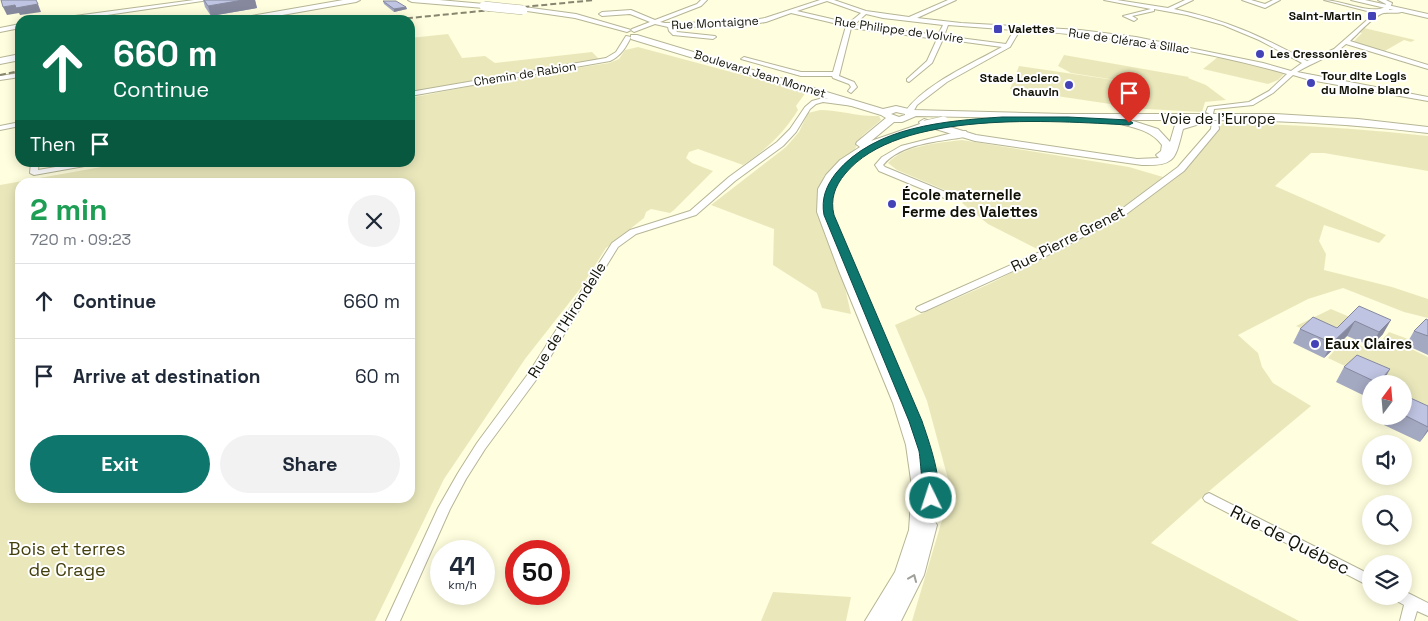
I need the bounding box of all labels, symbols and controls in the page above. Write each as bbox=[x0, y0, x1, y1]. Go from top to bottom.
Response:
place label: Saint-Martin bbox=[1289, 8, 1362, 24]
marker: Saint-Martin bbox=[1366, 10, 1378, 22]
street label: Rue Montaigne bbox=[671, 13, 759, 33]
street label: Rue Philippe de Volvire bbox=[833, 13, 965, 47]
place label: Valettes bbox=[1008, 21, 1055, 37]
marker: Valettes bbox=[992, 23, 1004, 35]
street label: Rue de Clérac à Sillac bbox=[1067, 25, 1191, 57]
text: 660 m bbox=[113, 32, 218, 76]
icon: ahead bbox=[30, 35, 95, 100]
street label: Boulevard Jean Monnet bbox=[692, 46, 828, 102]
place label: Les Cressonières bbox=[1270, 46, 1367, 62]
marker: Les Cressonières bbox=[1254, 48, 1266, 60]
street label: Chemin de Rabion bbox=[473, 58, 577, 90]
place label: Tour dite Logis du Moine blanc bbox=[1321, 68, 1410, 98]
place label: Stade Leclerc Chauvin bbox=[980, 70, 1059, 100]
pin bbox=[1108, 72, 1150, 123]
text: Continue bbox=[113, 75, 209, 103]
marker: Tour dite Logis du Moine blanc bbox=[1305, 77, 1317, 89]
marker: Stade Leclerc Chauvin bbox=[1063, 79, 1075, 91]
icon: arrive bbox=[1115, 79, 1143, 107]
street label: Voie de l'Europe bbox=[1160, 109, 1276, 128]
icon: arrive bbox=[86, 130, 114, 158]
text: Then bbox=[30, 132, 76, 157]
place label: École maternelle Ferme des Valettes bbox=[902, 185, 1038, 221]
text: 2 min bbox=[30, 190, 108, 229]
button: close bbox=[348, 195, 400, 247]
marker: École maternelle Ferme des Valettes bbox=[886, 198, 898, 210]
street label: Rue Pierre Grenet bbox=[1008, 202, 1128, 276]
text: 720 m · 09:23 bbox=[30, 229, 131, 250]
street label: Rue de l'Hirondelle bbox=[523, 258, 610, 381]
icon: ahead bbox=[30, 287, 58, 315]
text: Continue bbox=[73, 289, 156, 314]
text: 660 m bbox=[343, 289, 400, 314]
place label: Eaux Claires bbox=[1325, 334, 1412, 353]
marker: Eaux Claires bbox=[1309, 338, 1321, 350]
icon: arrive bbox=[30, 362, 58, 390]
text: Arrive at destination bbox=[73, 364, 261, 389]
text: 60 m bbox=[355, 364, 400, 389]
north arrow bbox=[1362, 375, 1412, 425]
map controls bbox=[1362, 375, 1412, 605]
button: Exit bbox=[30, 435, 210, 493]
button: Share bbox=[220, 435, 400, 493]
button: sound bbox=[1362, 435, 1412, 485]
position arrow bbox=[904, 471, 956, 523]
button: search bbox=[1362, 495, 1412, 545]
street label: Rue de Québec bbox=[1227, 500, 1354, 580]
park label: Bois et terres de Crage bbox=[9, 537, 125, 581]
speed limit sign: 50 bbox=[505, 540, 570, 605]
text: 41 bbox=[449, 550, 476, 582]
button: layers bbox=[1362, 555, 1412, 605]
one-way arrow bbox=[907, 574, 917, 583]
text: km/h bbox=[448, 577, 477, 593]

